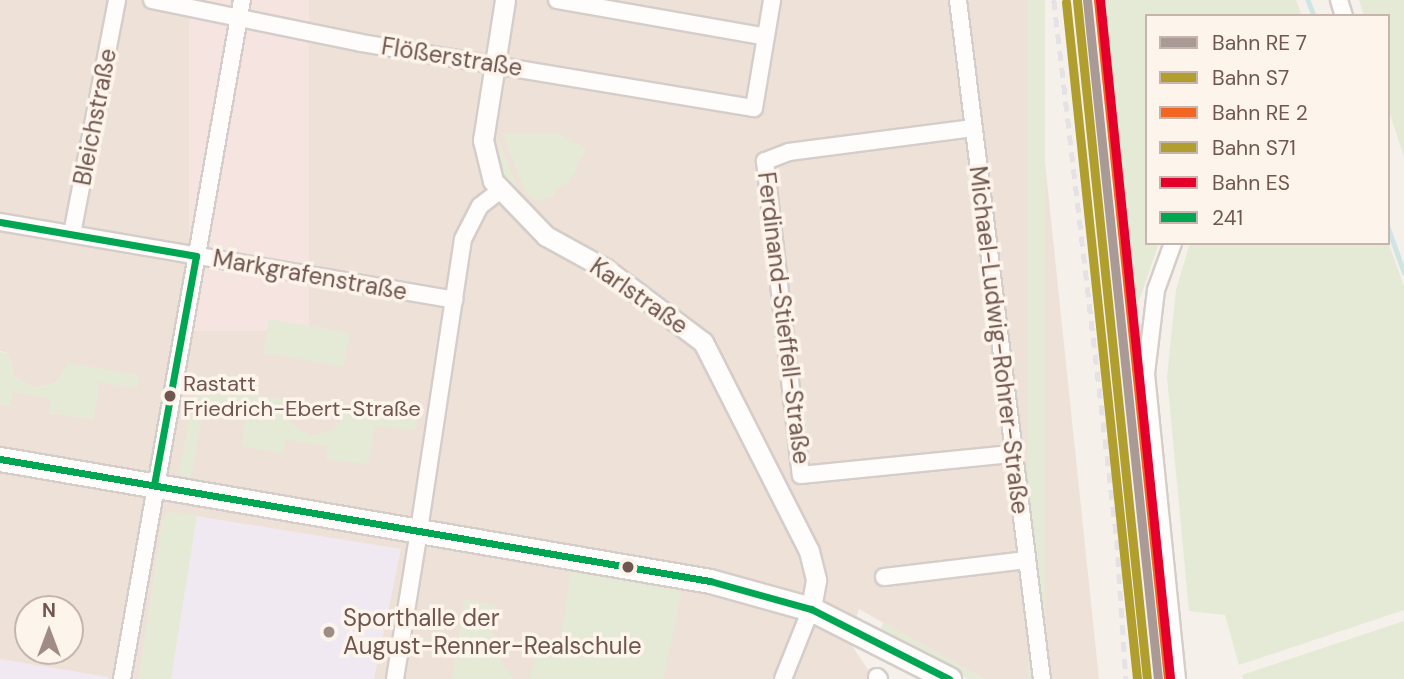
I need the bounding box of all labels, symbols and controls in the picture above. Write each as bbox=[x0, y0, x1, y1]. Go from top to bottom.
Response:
legend bbox=[1145, 14, 1390, 245]
text: Bahn RE 7 bbox=[1212, 29, 1307, 57]
street label: Flößerstraße bbox=[379, 32, 525, 82]
street label: Bleichstraße bbox=[68, 46, 122, 188]
text: Bahn S7 bbox=[1212, 64, 1289, 92]
text: Bahn RE 2 bbox=[1212, 99, 1308, 127]
text: Bahn S71 bbox=[1212, 134, 1296, 162]
street label: Michael-Ludwig-Rohrer-Straße bbox=[963, 164, 1035, 516]
text: Bahn ES bbox=[1212, 169, 1290, 197]
street label: Ferdinand-Stieffell-Straße bbox=[752, 170, 816, 466]
text: 241 bbox=[1212, 204, 1243, 232]
street label: Markgrafenstraße bbox=[211, 244, 409, 306]
street label: Karlstraße bbox=[585, 252, 693, 340]
place label: Rastatt Friedrich-Ebert-Straße bbox=[183, 370, 421, 422]
marker: Rastatt Friedrich-Ebert-Straße bbox=[163, 389, 177, 403]
unlabelled marker bbox=[621, 560, 635, 574]
north arrow bbox=[14, 595, 84, 665]
text: N bbox=[42, 598, 56, 623]
place label: Sporthalle der August-Renner-Realschule bbox=[343, 604, 642, 660]
marker: Sporthalle der August-Renner-Realschule bbox=[321, 624, 337, 640]

